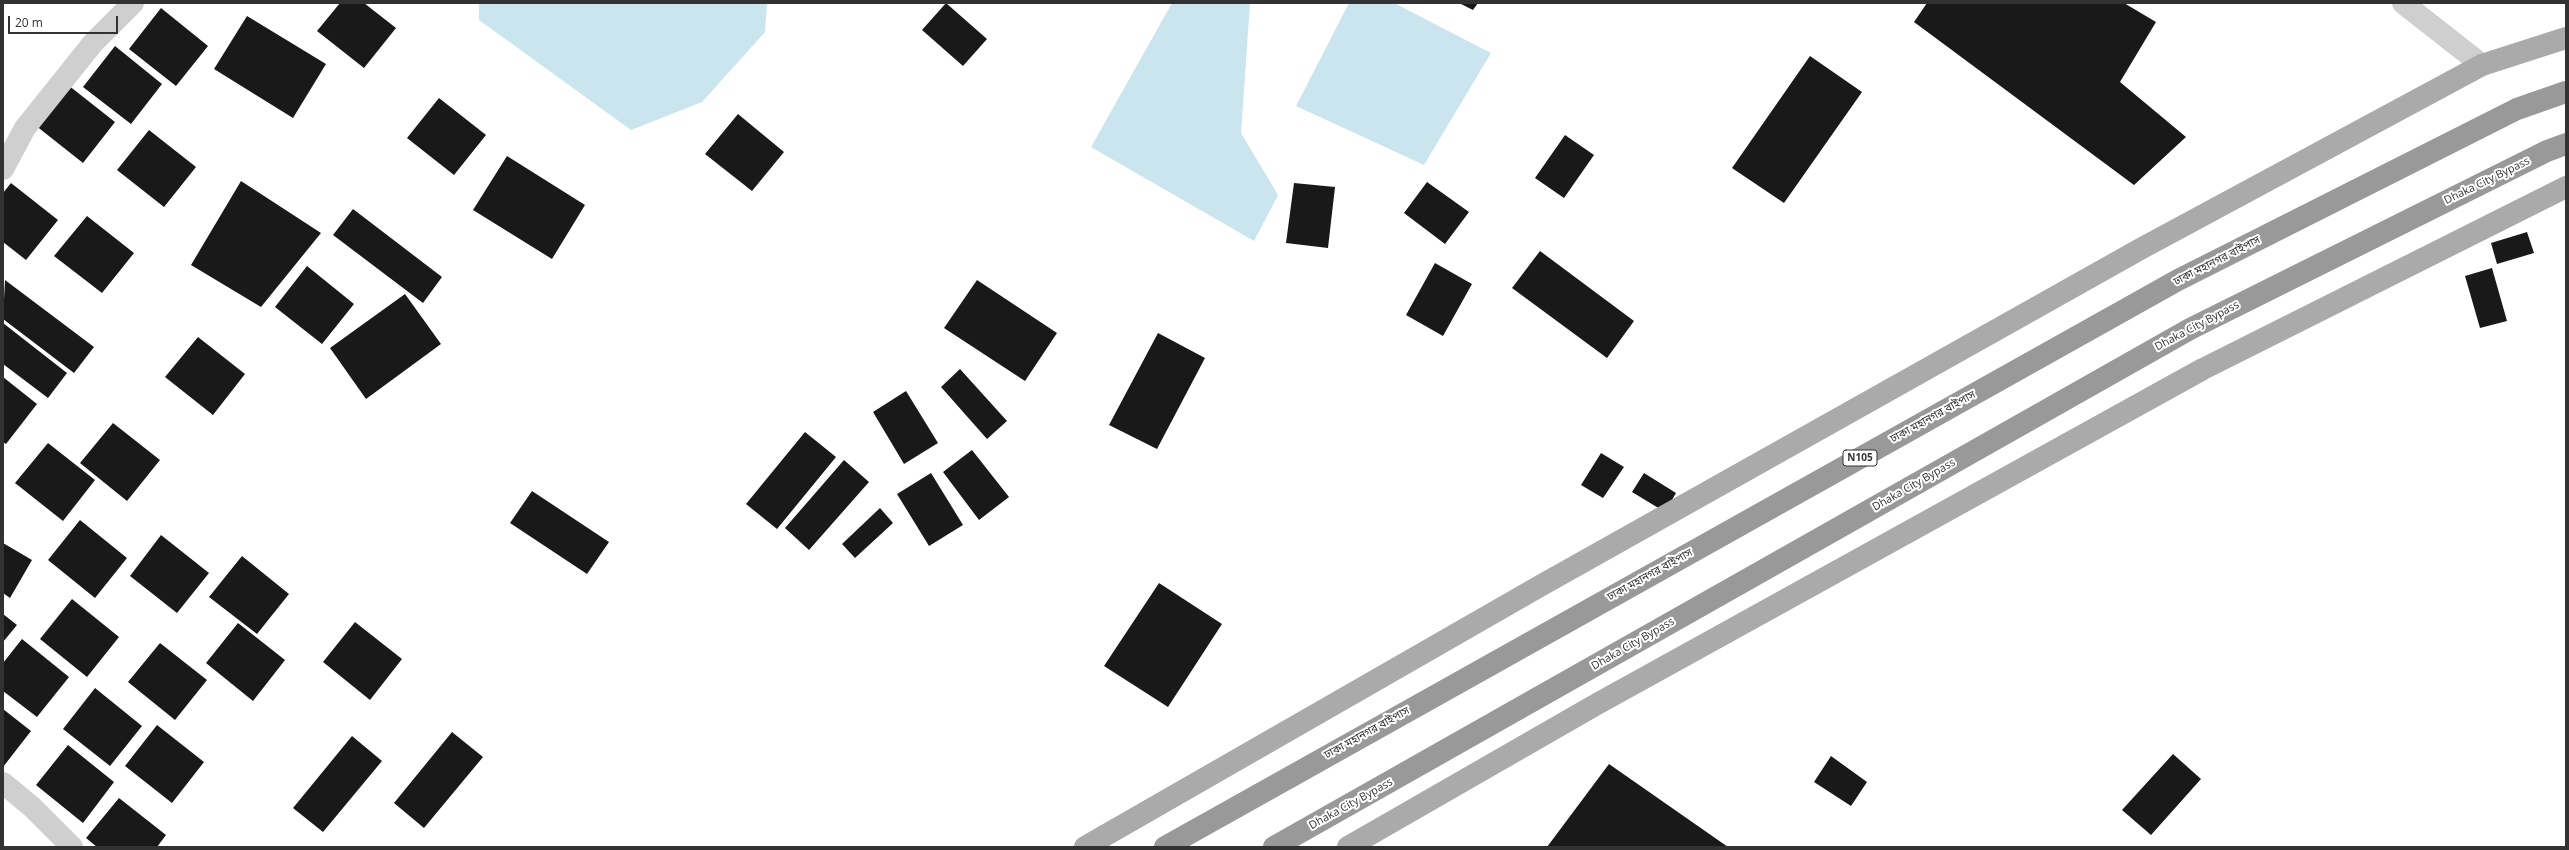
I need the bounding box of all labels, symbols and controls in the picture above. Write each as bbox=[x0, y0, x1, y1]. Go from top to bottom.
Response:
scale bar bbox=[10, 8, 120, 34]
text: 20 m bbox=[15, 14, 43, 31]
street label: Dhaka City Bypass bbox=[2442, 155, 2532, 207]
street label: ঢাকা মহানগর বাইপাস bbox=[2172, 233, 2262, 289]
street label: Dhaka City Bypass bbox=[2153, 298, 2241, 354]
street label: ঢাকা মহানগর বাইপাস bbox=[1888, 388, 1978, 446]
road number: N105 bbox=[1843, 450, 1877, 466]
street label: Dhaka City Bypass bbox=[1870, 456, 1958, 514]
street label: ঢাকা মহানগর বাইপাস bbox=[1605, 546, 1695, 604]
street label: Dhaka City Bypass bbox=[1589, 615, 1677, 673]
street label: ঢাকা মহানগর বাইপাস bbox=[1322, 704, 1412, 762]
street label: Dhaka City Bypass bbox=[1307, 776, 1395, 832]

